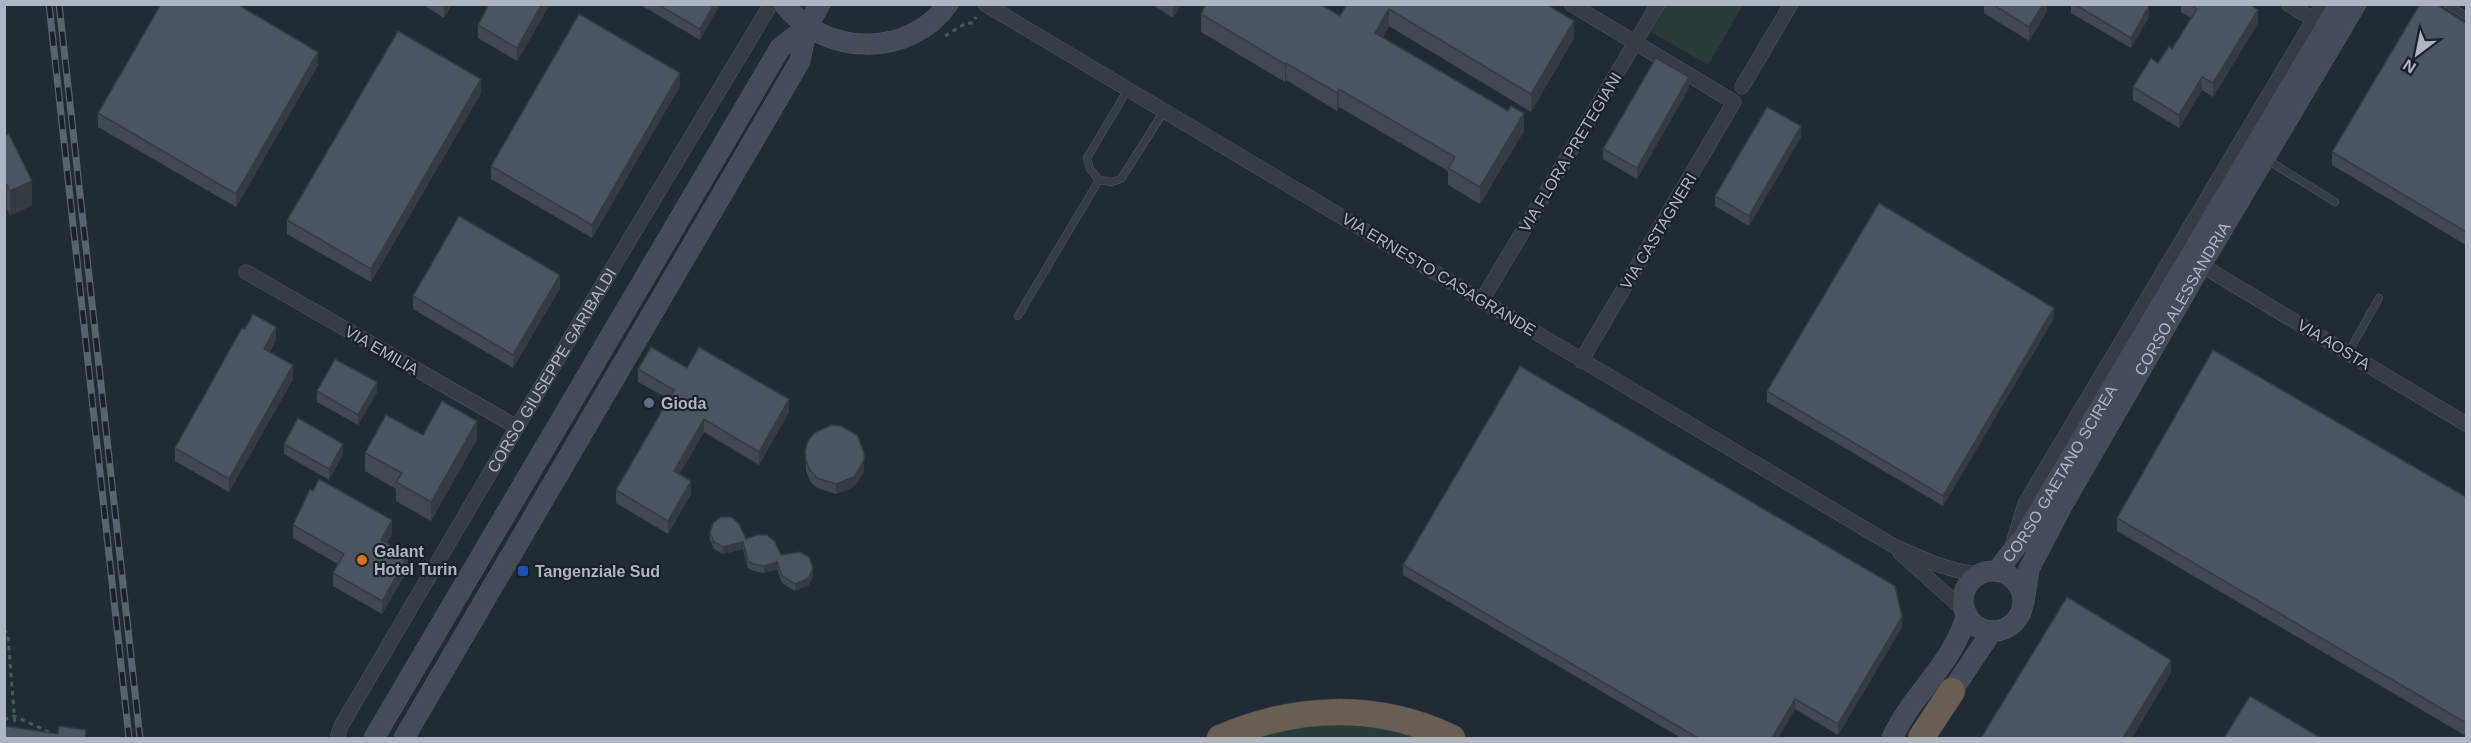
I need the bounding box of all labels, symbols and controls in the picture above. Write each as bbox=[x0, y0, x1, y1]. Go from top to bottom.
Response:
north arrow bbox=[2387, 24, 2447, 84]
text: N bbox=[2400, 56, 2419, 77]
street label: VIA FLORA PRETEGIANI bbox=[1516, 69, 1625, 235]
street label: VIA CASTAGNERI bbox=[1617, 170, 1700, 292]
street label: VIA ERNESTO CASAGRANDE bbox=[1339, 210, 1539, 339]
street label: CORSO ALESSANDRIA bbox=[2131, 219, 2234, 379]
street label: CORSO GIUSEPPE GARIBALDI bbox=[484, 265, 619, 476]
street label: VIA AOSTA bbox=[2294, 316, 2373, 373]
street label: VIA EMILIA bbox=[342, 323, 422, 378]
street label: CORSO GAETANO SCIREA bbox=[1999, 382, 2120, 566]
place label: Gioda bbox=[661, 395, 706, 412]
marker: Gioda bbox=[642, 396, 656, 410]
place label: Galant Hotel Turin bbox=[374, 543, 457, 578]
marker: Galant Hotel Turin bbox=[355, 553, 369, 567]
place label: Tangenziale Sud bbox=[535, 563, 660, 580]
marker: Tangenziale Sud bbox=[516, 564, 530, 578]

